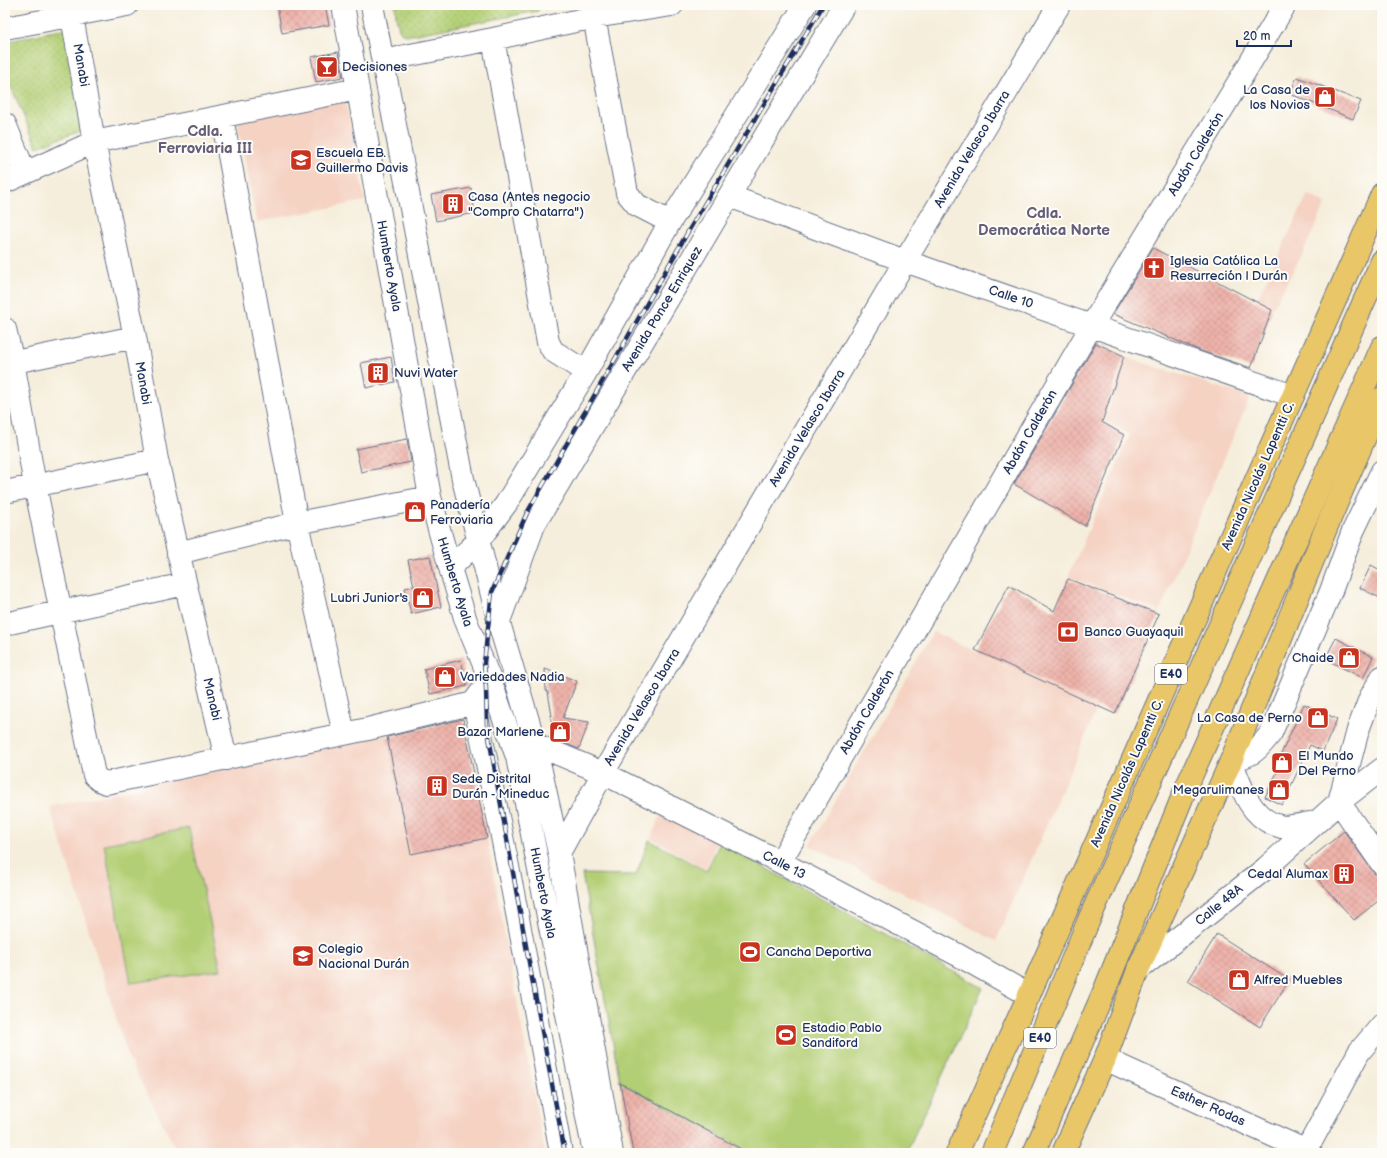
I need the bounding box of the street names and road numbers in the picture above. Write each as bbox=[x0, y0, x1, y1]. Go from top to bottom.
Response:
street label: Manabi bbox=[69, 42, 93, 88]
street label: Avenida Velasco Ibarra bbox=[931, 87, 1013, 211]
street label: Abdón Calderón bbox=[1165, 109, 1227, 199]
street label: Humberto Ayala bbox=[373, 219, 405, 313]
street label: Avenida Ponce Enriquez bbox=[618, 243, 706, 374]
street label: Calle 10 bbox=[987, 282, 1036, 312]
street label: Manabi bbox=[131, 360, 155, 406]
street label: Avenida Velasco Ibarra bbox=[766, 366, 848, 490]
street label: Abdón Calderón bbox=[999, 387, 1061, 477]
street label: Avenida Nicolás Lapentti C. bbox=[1218, 399, 1298, 553]
street label: Humberto Ayala bbox=[434, 535, 476, 629]
street label: Avenida Velasco Ibarra bbox=[601, 645, 683, 769]
road number: E40 bbox=[1155, 664, 1187, 684]
street label: Abdón Calderón bbox=[836, 667, 898, 757]
street label: Manabi bbox=[199, 676, 225, 722]
street label: Avenida Nicolás Lapentti C. bbox=[1087, 696, 1167, 850]
street label: Humberto Ayala bbox=[526, 846, 560, 940]
street label: Calle 13 bbox=[760, 847, 808, 883]
street label: Calle 48A bbox=[1192, 881, 1246, 929]
road number: E40 bbox=[1024, 1028, 1056, 1048]
street label: Esther Rodas bbox=[1168, 1082, 1248, 1130]

